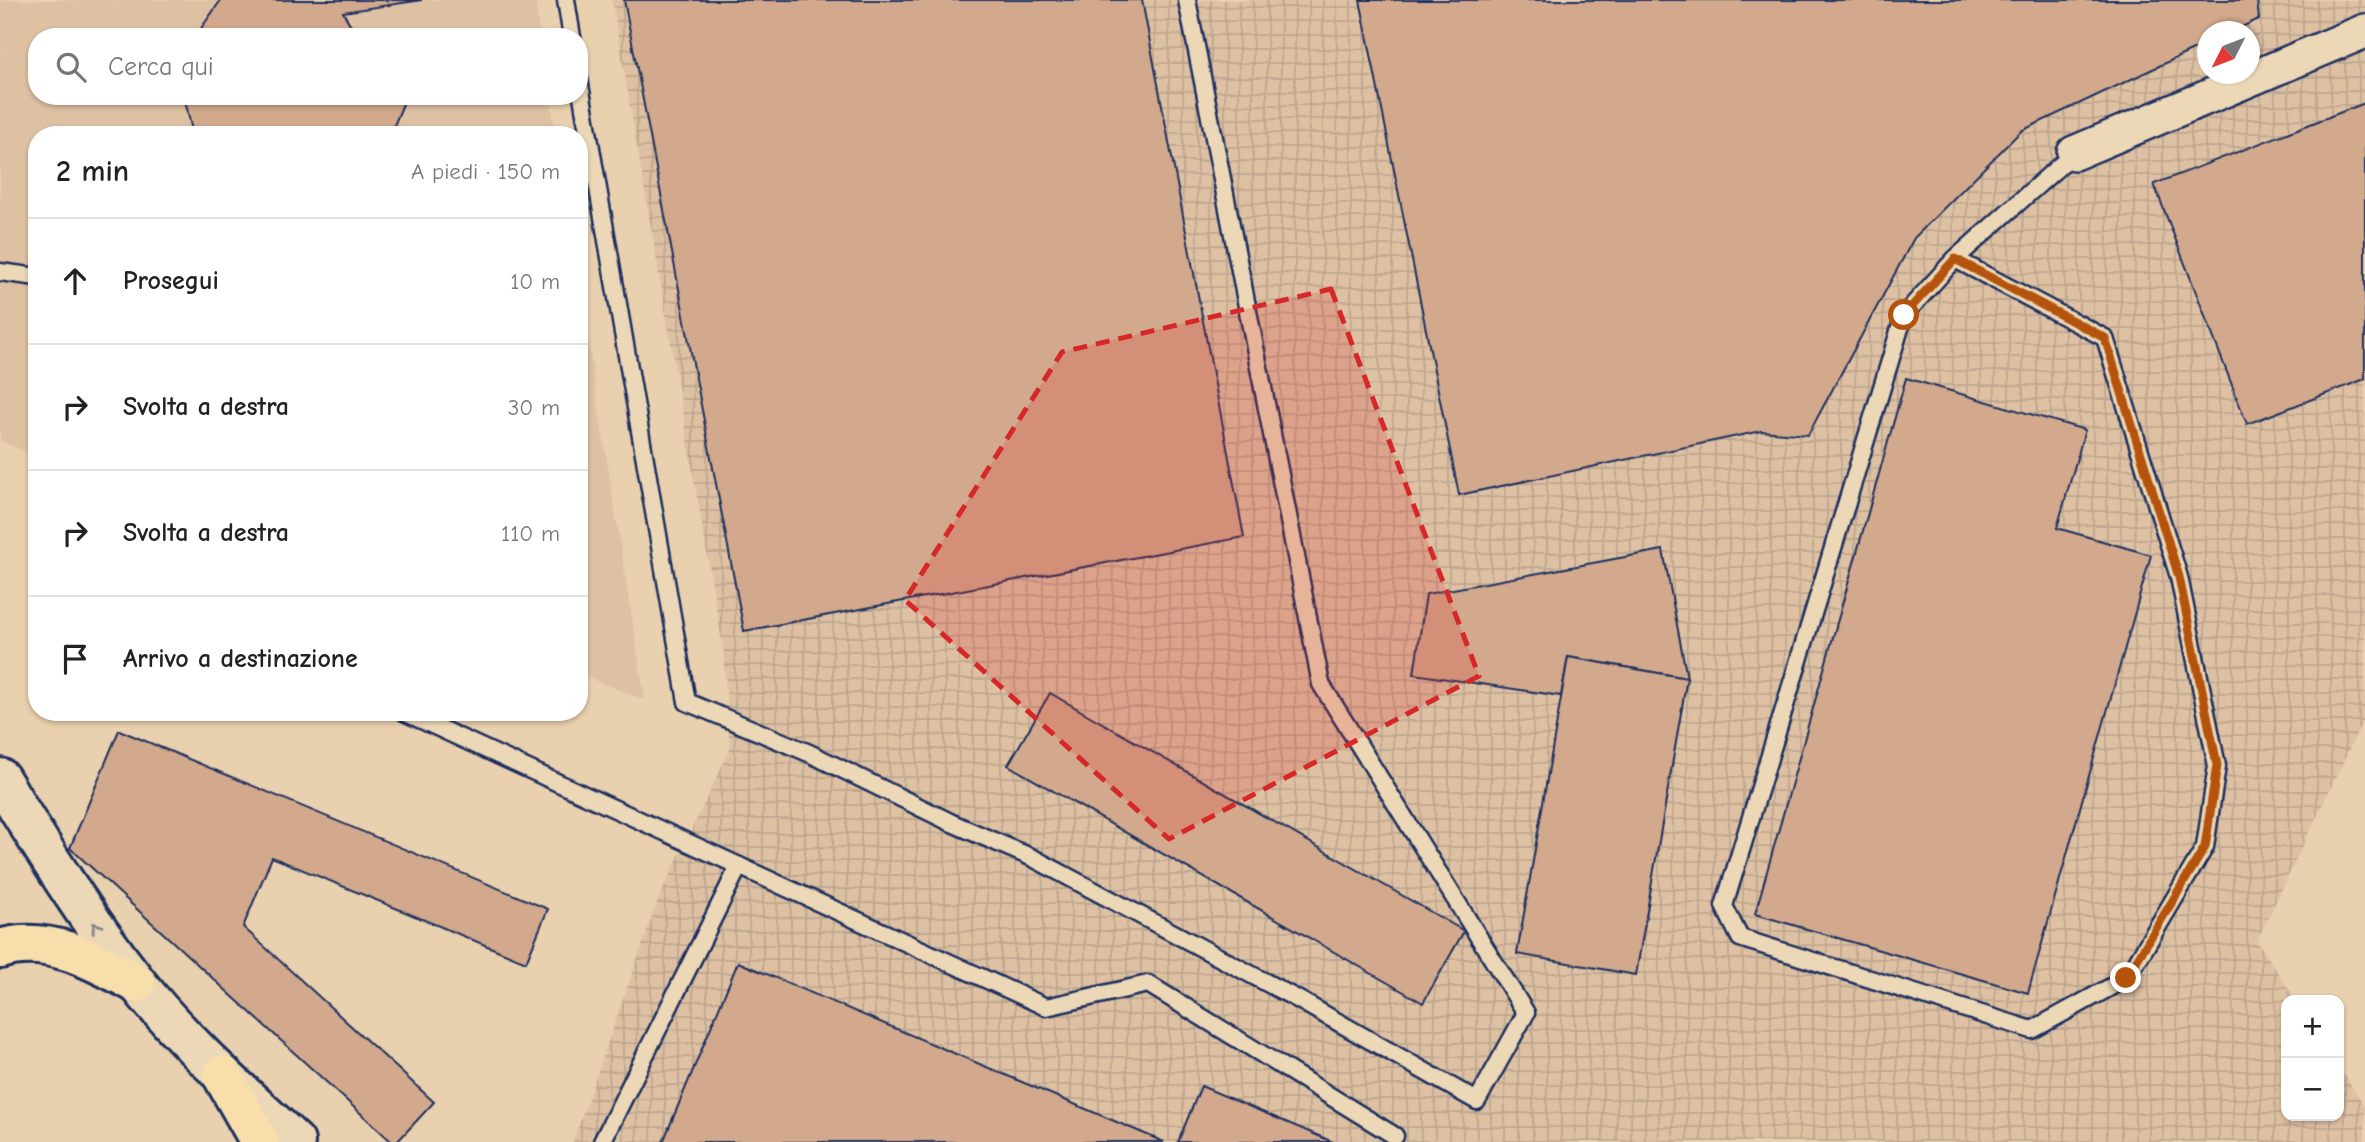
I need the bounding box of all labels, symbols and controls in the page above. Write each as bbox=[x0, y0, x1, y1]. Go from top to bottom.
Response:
north arrow bbox=[2197, 21, 2260, 84]
search box bbox=[28, 28, 588, 105]
icon: search bbox=[52, 48, 90, 86]
text: Cerca qui bbox=[108, 52, 214, 82]
text: 2 min bbox=[56, 154, 129, 189]
text: A piedi · 150 m bbox=[411, 158, 560, 185]
icon: ahead bbox=[56, 262, 94, 300]
text: Prosegui bbox=[123, 266, 219, 296]
text: 10 m bbox=[510, 268, 560, 295]
route start bbox=[1888, 299, 1919, 330]
icon: right bbox=[56, 388, 94, 426]
text: Svolta a destra bbox=[123, 392, 289, 422]
text: 30 m bbox=[508, 394, 560, 421]
icon: right bbox=[56, 514, 94, 552]
text: Svolta a destra bbox=[123, 518, 289, 548]
text: 110 m bbox=[501, 520, 560, 547]
icon: arrive bbox=[56, 640, 94, 678]
text: Arrivo a destinazione bbox=[123, 644, 358, 674]
one-way arrow bbox=[92, 922, 104, 935]
route end bbox=[2110, 962, 2141, 993]
map controls bbox=[2281, 995, 2344, 1121]
button: + bbox=[2281, 995, 2344, 1058]
button: − bbox=[2281, 1058, 2344, 1121]

